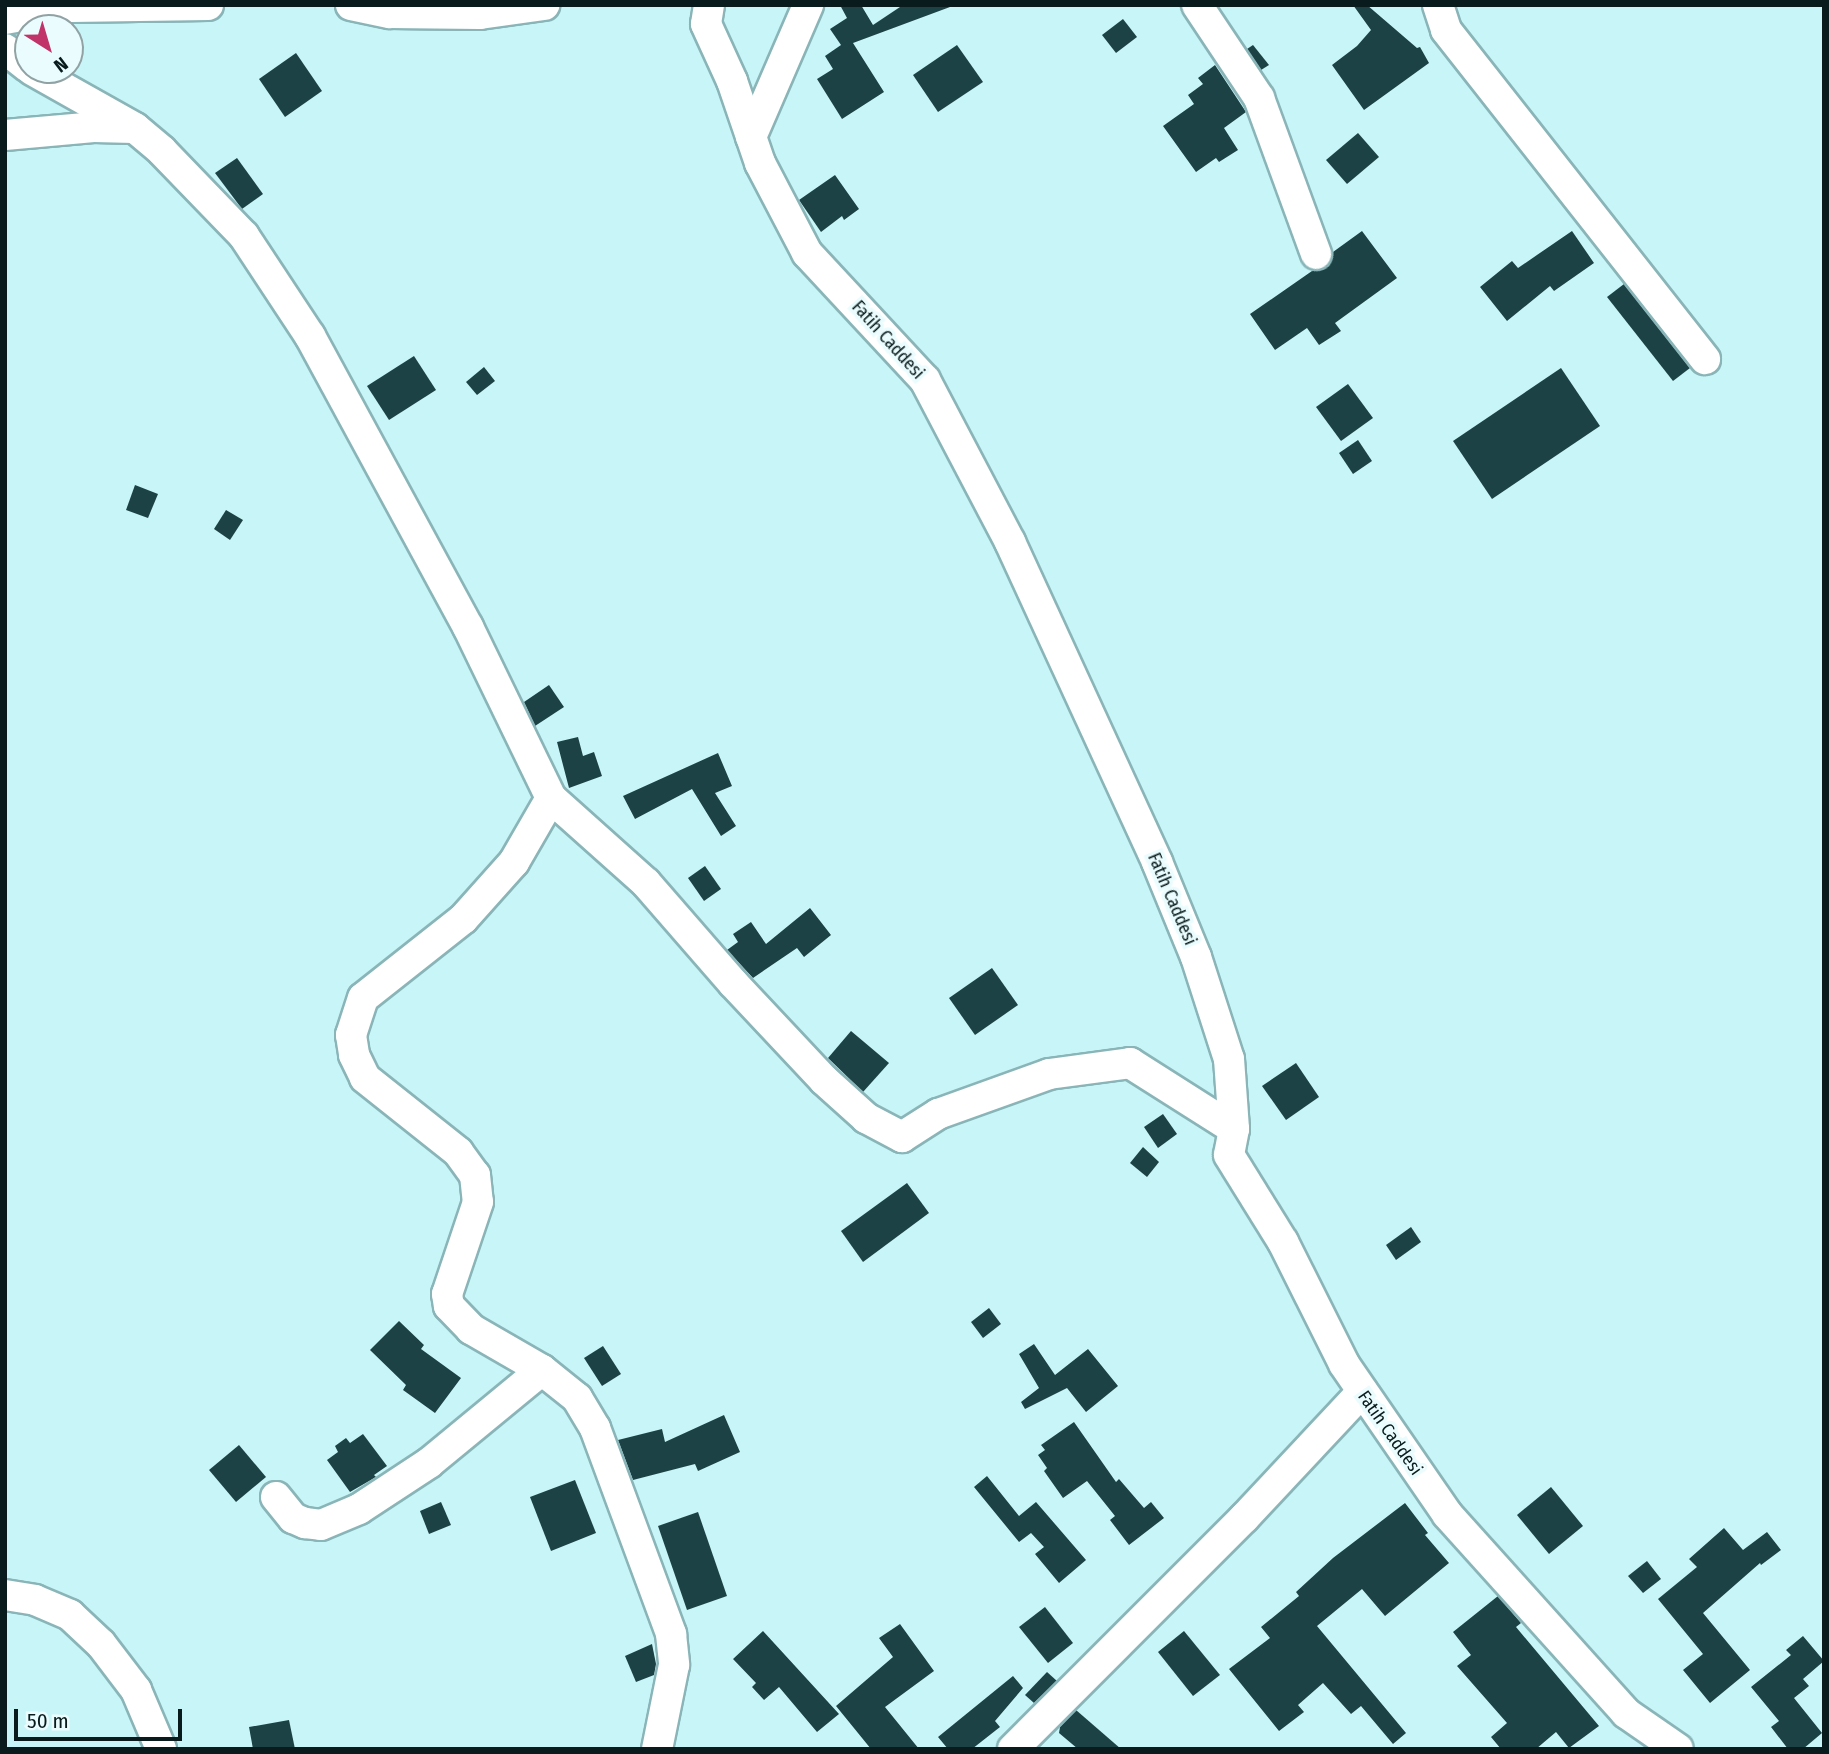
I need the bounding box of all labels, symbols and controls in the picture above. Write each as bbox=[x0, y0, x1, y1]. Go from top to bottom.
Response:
north arrow bbox=[14, 14, 84, 84]
text: N bbox=[49, 52, 72, 77]
street label: Fatih Caddesi bbox=[847, 296, 929, 384]
street label: Fatih Caddesi bbox=[1143, 850, 1201, 948]
street label: Fatih Caddesi bbox=[1353, 1387, 1427, 1479]
scale bar bbox=[18, 1694, 186, 1738]
text: 50 m bbox=[27, 1708, 69, 1734]

